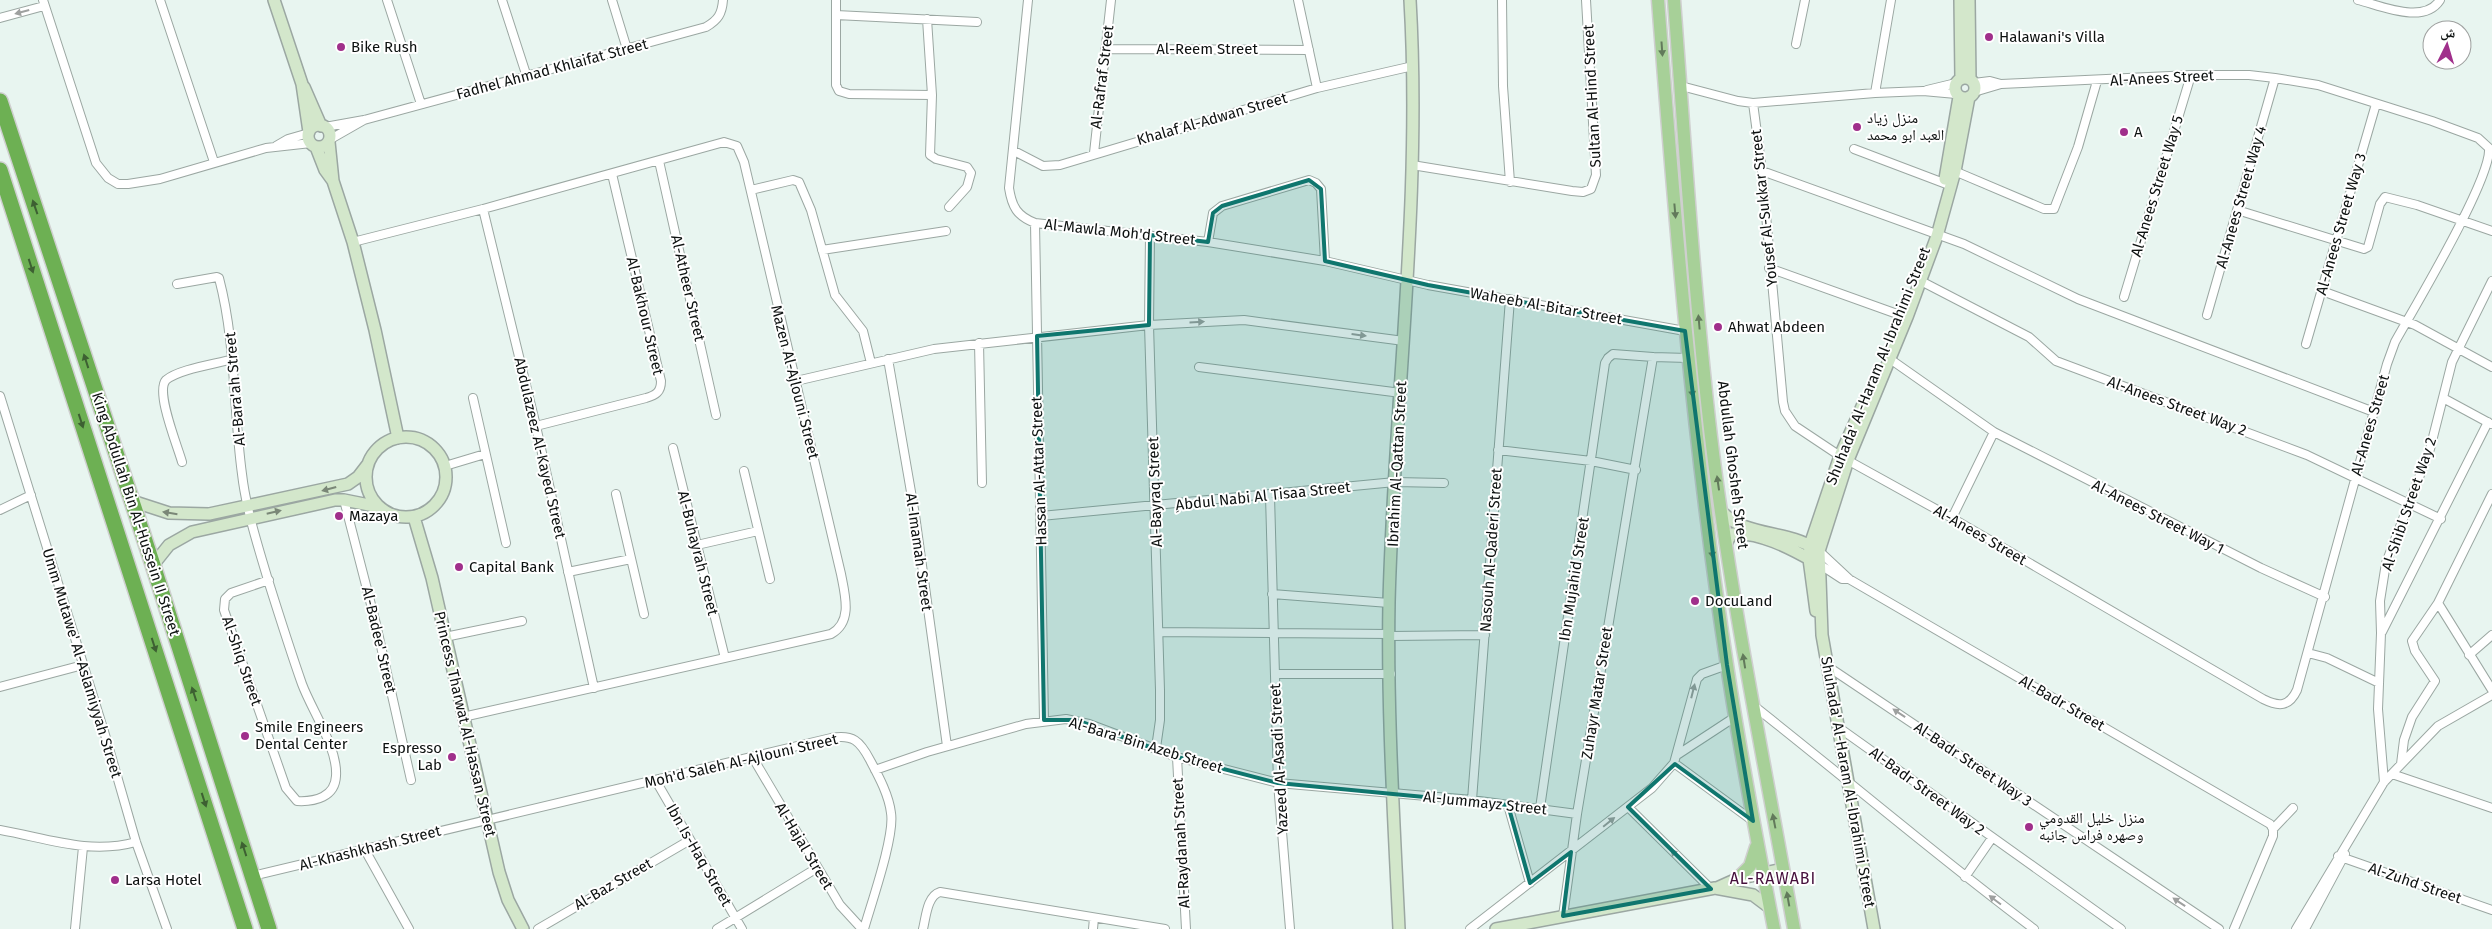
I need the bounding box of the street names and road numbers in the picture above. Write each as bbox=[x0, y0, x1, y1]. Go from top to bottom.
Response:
street label: Sultan Al-Hind Street bbox=[1579, 23, 1605, 168]
street label: Al-Rafraf Street bbox=[1087, 24, 1117, 130]
street label: Fadhel Ahmad Khlaifat Street bbox=[454, 35, 650, 103]
street label: Al-Reem Street bbox=[1156, 40, 1258, 58]
street label: Al-Anees Street bbox=[2110, 66, 2215, 90]
street label: Khalaf Al-Adwan Street bbox=[1135, 89, 1290, 149]
street label: Al-Anees Street Way 5 bbox=[2127, 113, 2187, 259]
street label: Al-Anees Street Way 4 bbox=[2212, 124, 2270, 270]
street label: Yousef Al-Sukkar Street bbox=[1747, 128, 1781, 288]
street label: Al-Anees Street Way 3 bbox=[2312, 151, 2370, 297]
street label: Al-Mawla Moh'd Street bbox=[1044, 215, 1197, 249]
street label: Al-Atheer Street bbox=[667, 233, 709, 343]
street label: Shuhada' Al-Haram Al-Ibrahimi Street bbox=[1822, 244, 1934, 488]
street label: Al-Bakhour Street bbox=[623, 255, 667, 377]
street label: Waheeb Al-Bitar Street bbox=[1468, 284, 1624, 328]
street label: Mazen Al-Ajlouni Street bbox=[767, 303, 823, 462]
street label: Al-Bara'ah Street bbox=[221, 331, 249, 447]
street label: Abdulazeez Al-Kayed Street bbox=[510, 356, 570, 541]
street label: Al-Anees Street Way 2 bbox=[2105, 372, 2249, 440]
street label: Al-Anees Street bbox=[2347, 372, 2393, 478]
street label: Ibrahim Al-Qattan Street bbox=[1384, 380, 1410, 547]
street label: Abdullah Ghosheh Street bbox=[1714, 380, 1752, 551]
street label: King Abdullah Bin Al-Hussein II Street bbox=[88, 390, 184, 639]
street label: Hassan Al-Attar Street bbox=[1027, 395, 1051, 546]
street label: Al-Shibl Street Way 2 bbox=[2378, 435, 2440, 573]
street label: Al-Bayraq Street bbox=[1144, 436, 1166, 547]
street label: Nasouh Al-Qaderi Street bbox=[1476, 467, 1506, 633]
street label: Al-Anees Street Way 1 bbox=[2089, 476, 2227, 558]
street label: ِAbdul Nabi Al Tisaa Street bbox=[1175, 478, 1352, 514]
street label: Al-Buhayrah Street bbox=[674, 489, 722, 618]
street label: Al-Imamah Street bbox=[902, 492, 936, 613]
street label: Al-Anees Street bbox=[1930, 501, 2030, 569]
street label: Ibn Mujahid Street bbox=[1555, 515, 1593, 642]
street label: Umm Mutawe' Al-Aslamiyyah Street bbox=[38, 546, 126, 781]
street label: Al-Badee' Street bbox=[358, 585, 400, 696]
street label: Princess Tharwat Al-Hassan Street bbox=[430, 609, 500, 839]
street label: Al-Shiq Street bbox=[218, 614, 266, 709]
street label: Zuhayr Matar Street bbox=[1578, 625, 1616, 761]
street label: Shuhada' Al-Haram Al-Ibrahimi Street bbox=[1817, 655, 1879, 910]
street label: Al-Badr Street bbox=[2016, 671, 2108, 735]
street label: Yazeed Al-Asadi Street bbox=[1266, 682, 1292, 835]
street label: Al-Bara' Bin Azeb Street bbox=[1067, 713, 1226, 777]
street label: Al-Badr Street Way 3 bbox=[1911, 718, 2035, 810]
street label: Moh'd Saleh Al-Ajlouni Street bbox=[643, 730, 840, 792]
street label: Al-Badr Street Way 2 bbox=[1866, 743, 1988, 839]
street label: Al-Raydanah Street bbox=[1169, 777, 1193, 909]
street label: Al-Jummayz Street bbox=[1422, 788, 1548, 819]
street label: Al-Hajal Street bbox=[771, 799, 837, 893]
street label: Ibn Is-Haq Street bbox=[662, 801, 736, 910]
street label: Al-Khashkhash Street bbox=[297, 822, 443, 874]
street label: Al-Baz Street bbox=[571, 854, 656, 914]
street label: Al-Zuhd Street bbox=[2366, 859, 2464, 908]

